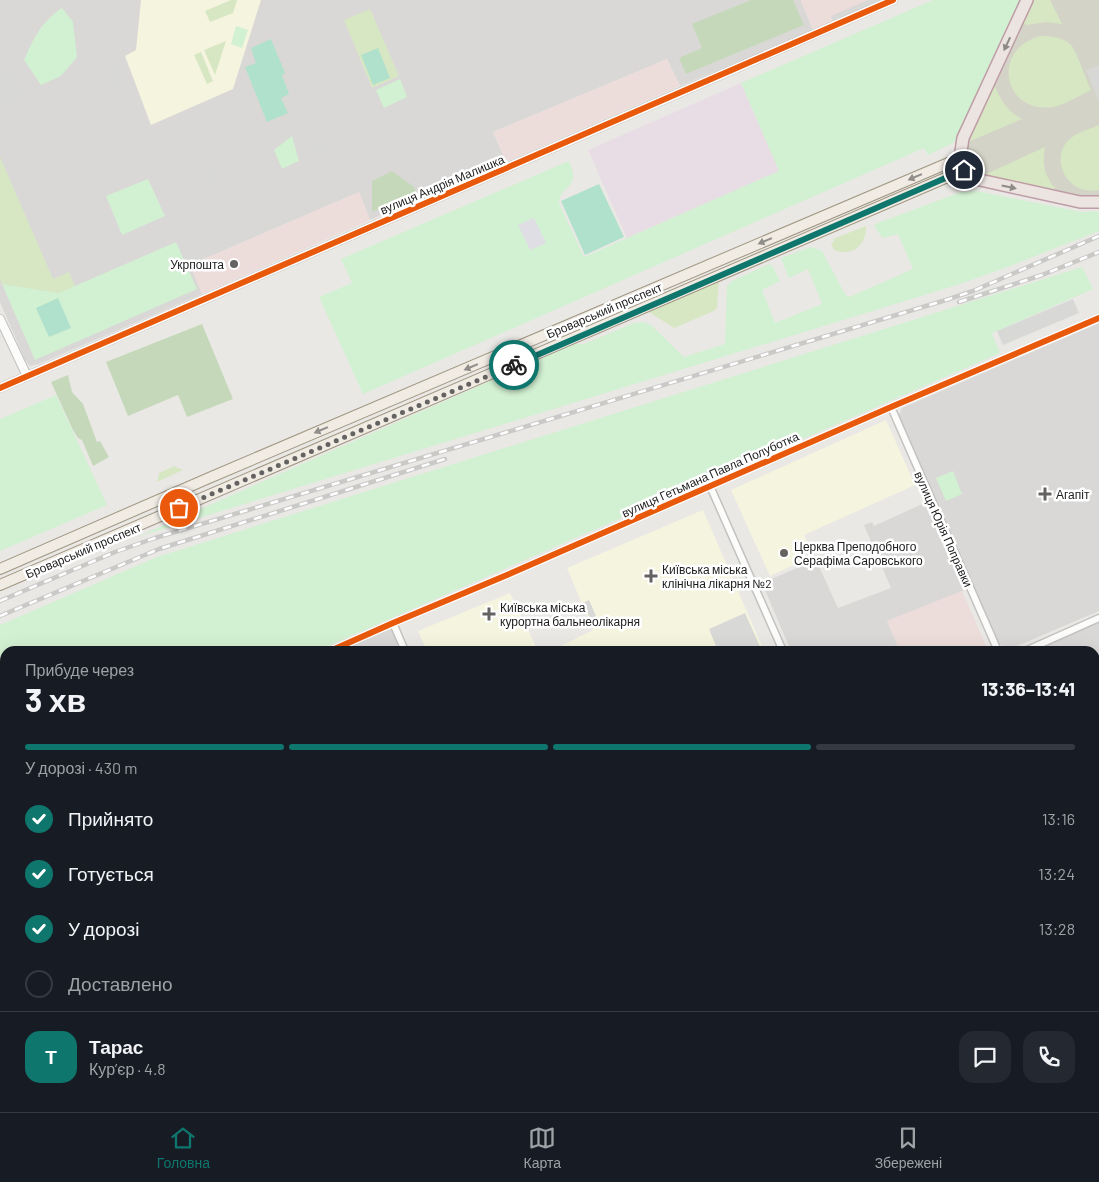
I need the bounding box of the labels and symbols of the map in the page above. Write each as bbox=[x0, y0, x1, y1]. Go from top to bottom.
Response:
one-way arrow bbox=[1002, 37, 1010, 51]
pin bbox=[943, 149, 985, 191]
street label: вулиця Андрія Малишка bbox=[378, 151, 507, 217]
one-way arrow bbox=[908, 174, 922, 182]
one-way arrow bbox=[1002, 183, 1018, 191]
one-way arrow bbox=[758, 237, 772, 245]
place label: Укрпошта bbox=[170, 257, 224, 272]
marker: Укрпошта bbox=[228, 258, 240, 270]
street label: Броварський проспект bbox=[544, 279, 665, 342]
courier bbox=[489, 340, 539, 390]
one-way arrow bbox=[464, 363, 478, 371]
one-way arrow bbox=[314, 427, 328, 435]
street label: вулиця Гетьмана Павла Полуботка bbox=[619, 428, 801, 520]
street label: вулиця Юрія Поправки bbox=[911, 469, 976, 589]
pin bbox=[158, 487, 200, 529]
marker: Агапіт bbox=[1038, 487, 1052, 501]
place label: Агапіт bbox=[1056, 487, 1090, 501]
street label: Броварський проспект bbox=[23, 519, 144, 582]
place label: Церква Преподобного Серафіма Саровського bbox=[794, 539, 923, 568]
marker: Церква Преподобного Серафіма Саровського bbox=[778, 547, 790, 559]
place label: Київська міська клінічна лікарня №2 bbox=[662, 562, 772, 591]
marker: Київська міська клінічна лікарня №2 bbox=[644, 569, 658, 583]
place label: Київська міська курортна бальнеолікарня bbox=[500, 600, 640, 629]
marker: Київська міська курортна бальнеолікарня bbox=[482, 607, 496, 621]

